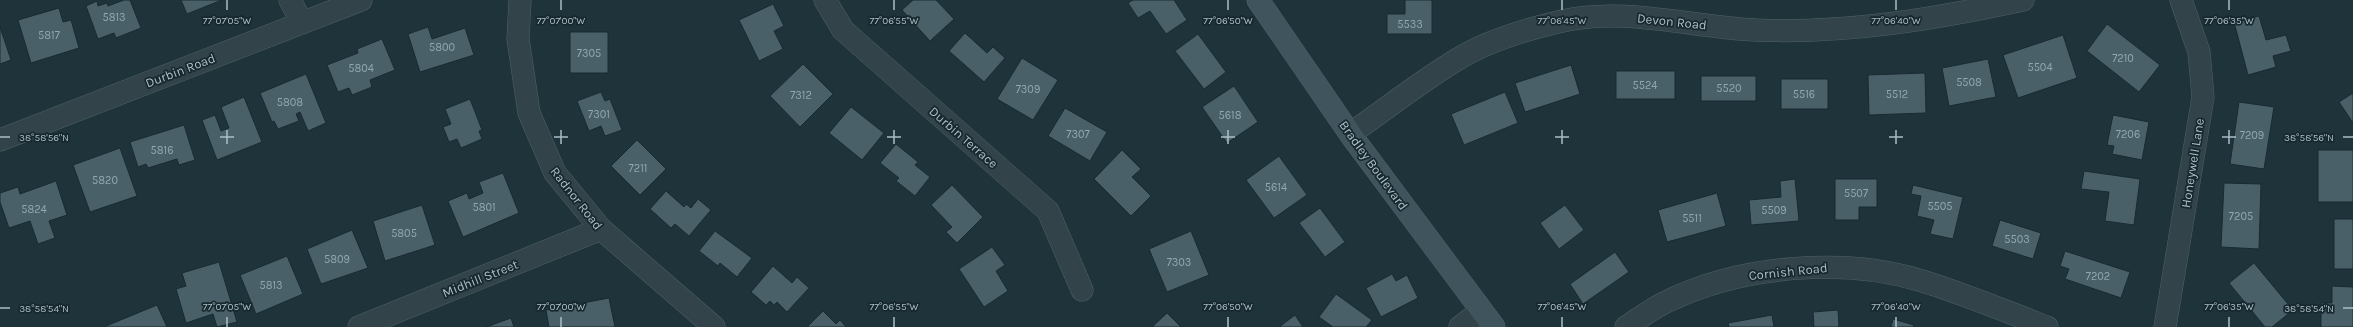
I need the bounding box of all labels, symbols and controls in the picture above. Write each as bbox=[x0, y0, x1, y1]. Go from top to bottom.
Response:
street label: Devon Road bbox=[1636, 10, 1707, 33]
house number: 5813 bbox=[102, 11, 126, 24]
text: 77°07'05"W bbox=[203, 15, 251, 27]
text: 77°07'00"W bbox=[537, 15, 585, 27]
text: 77°06'55"W bbox=[869, 15, 919, 27]
text: 77°06'50"W bbox=[1203, 15, 1253, 27]
text: 77°06'45"W bbox=[1537, 15, 1587, 27]
text: 77°06'40"W bbox=[1871, 15, 1921, 27]
text: 77°06'35"W bbox=[2204, 15, 2254, 27]
house number: 5533 bbox=[1397, 18, 1423, 31]
house number: 5817 bbox=[38, 29, 60, 42]
house number: 5800 bbox=[429, 41, 455, 54]
house number: 7305 bbox=[577, 47, 601, 60]
street label: Durbin Road bbox=[143, 50, 217, 91]
house number: 7210 bbox=[2112, 52, 2134, 65]
house number: 5504 bbox=[2027, 61, 2053, 74]
house number: 5804 bbox=[348, 62, 374, 75]
house number: 5508 bbox=[1956, 76, 1982, 89]
house number: 5524 bbox=[1633, 79, 1657, 92]
house number: 5520 bbox=[1716, 82, 1742, 95]
house number: 7309 bbox=[1016, 83, 1040, 96]
house number: 5516 bbox=[1793, 88, 1815, 101]
house number: 5512 bbox=[1886, 88, 1908, 101]
house number: 7312 bbox=[790, 89, 812, 102]
house number: 5808 bbox=[277, 96, 303, 109]
street label: Durbin Terrace bbox=[926, 104, 1001, 171]
house number: 7301 bbox=[588, 108, 610, 121]
house number: 5618 bbox=[1219, 109, 1242, 122]
street label: Honeywell Lane bbox=[2178, 117, 2207, 209]
street label: Bradley Boulevard bbox=[1336, 118, 1411, 213]
house number: 7307 bbox=[1066, 128, 1090, 141]
house number: 7206 bbox=[2116, 128, 2140, 141]
house number: 7209 bbox=[2240, 129, 2264, 142]
text: 38°58'56"N bbox=[19, 132, 69, 144]
text: 38°58'56"N bbox=[2284, 132, 2334, 144]
house number: 5816 bbox=[151, 144, 173, 157]
house number: 7211 bbox=[629, 162, 647, 175]
street label: Radnor Road bbox=[547, 164, 606, 233]
house number: 5820 bbox=[92, 174, 118, 187]
house number: 5614 bbox=[1265, 181, 1287, 194]
house number: 5507 bbox=[1844, 187, 1868, 200]
house number: 5505 bbox=[1927, 200, 1953, 213]
house number: 5801 bbox=[472, 201, 496, 214]
house number: 5824 bbox=[21, 203, 47, 216]
house number: 5509 bbox=[1761, 204, 1787, 217]
house number: 7205 bbox=[2229, 210, 2253, 223]
house number: 5511 bbox=[1682, 212, 1702, 225]
house number: 5805 bbox=[391, 227, 417, 240]
house number: 5503 bbox=[2004, 233, 2030, 246]
house number: 5809 bbox=[324, 253, 350, 266]
street label: Midhill Street bbox=[440, 256, 520, 300]
house number: 7303 bbox=[1167, 256, 1191, 269]
street label: Cornish Road bbox=[1748, 260, 1828, 283]
house number: 7202 bbox=[2086, 270, 2110, 283]
house number: 5813 bbox=[259, 279, 283, 292]
text: 77°07'05"W bbox=[203, 301, 251, 313]
text: 77°07'00"W bbox=[537, 301, 585, 313]
text: 77°06'55"W bbox=[869, 301, 919, 313]
text: 77°06'50"W bbox=[1203, 301, 1253, 313]
text: 77°06'45"W bbox=[1537, 301, 1587, 313]
text: 77°06'40"W bbox=[1871, 301, 1921, 313]
text: 77°06'35"W bbox=[2204, 301, 2254, 313]
text: 38°58'54"N bbox=[19, 303, 69, 315]
text: 38°58'54"N bbox=[2284, 303, 2334, 315]

